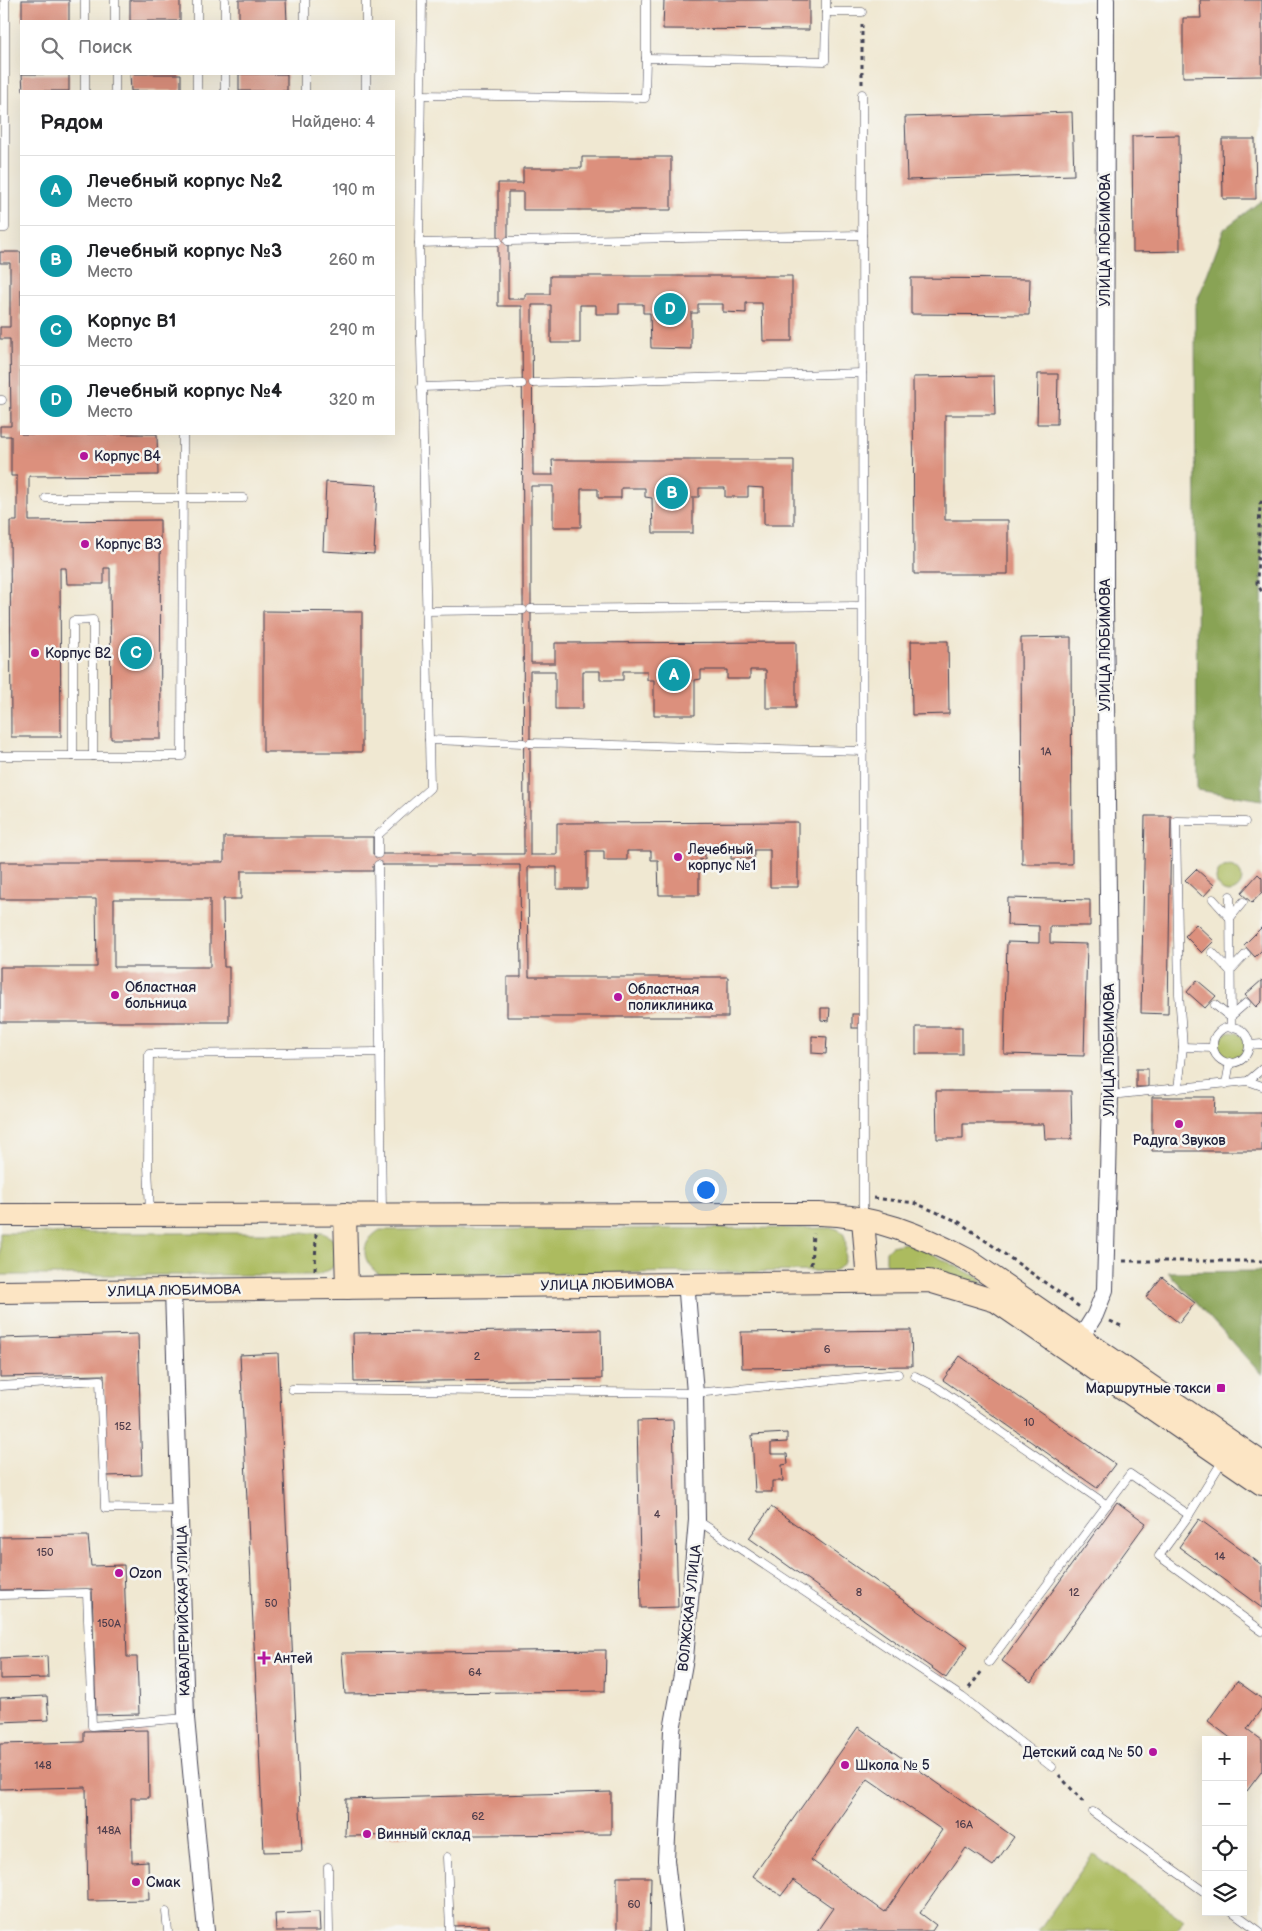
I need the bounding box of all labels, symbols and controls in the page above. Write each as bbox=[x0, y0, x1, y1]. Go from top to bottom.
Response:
search box bbox=[20, 20, 395, 75]
icon: search bbox=[38, 34, 66, 62]
text: Поиск bbox=[78, 36, 132, 59]
text: Рядом bbox=[40, 110, 103, 135]
text: Найдено: 4 bbox=[291, 113, 375, 132]
text: Лечебный корпус №2 bbox=[87, 170, 282, 193]
street label: УЛИЦА ЛЮБИМОВА bbox=[1097, 173, 1114, 307]
text: A bbox=[51, 181, 61, 200]
text: 190 m bbox=[333, 181, 375, 200]
text: Место bbox=[87, 193, 133, 212]
text: Лечебный корпус №3 bbox=[87, 240, 282, 263]
text: B bbox=[50, 251, 62, 270]
text: 260 m bbox=[329, 251, 375, 270]
text: Место bbox=[87, 263, 133, 282]
pin: D bbox=[654, 290, 686, 328]
text: Корпус В1 bbox=[87, 310, 176, 333]
text: C bbox=[50, 321, 62, 340]
text: 290 m bbox=[329, 321, 375, 340]
text: Место bbox=[87, 333, 133, 352]
text: Лечебный корпус №4 bbox=[87, 380, 282, 403]
text: D bbox=[50, 391, 62, 410]
text: 320 m bbox=[329, 391, 375, 410]
text: Место bbox=[87, 403, 133, 422]
place label: Корпус В4 bbox=[94, 448, 161, 465]
marker: Корпус В4 bbox=[78, 450, 90, 462]
pin: B bbox=[656, 474, 688, 512]
place label: Корпус В3 bbox=[95, 536, 162, 553]
marker: Корпус В3 bbox=[79, 538, 91, 550]
street label: УЛИЦА ЛЮБИМОВА bbox=[1097, 578, 1114, 712]
pin: C bbox=[120, 634, 152, 672]
place label: Корпус В2 bbox=[45, 645, 112, 662]
marker: Корпус В2 bbox=[29, 647, 41, 659]
pin: A bbox=[658, 656, 690, 694]
house number: 1А bbox=[1041, 745, 1052, 758]
place label: Лечебный корпус №1 bbox=[687, 841, 756, 874]
marker: Лечебный корпус №1 bbox=[672, 851, 684, 863]
place label: Областная больница bbox=[125, 979, 197, 1012]
place label: Областная поликлиника bbox=[628, 981, 714, 1014]
street label: УЛИЦА ЛЮБИМОВА bbox=[1101, 983, 1118, 1117]
marker: Областная больница bbox=[109, 989, 121, 1001]
marker: Областная поликлиника bbox=[612, 991, 624, 1003]
marker: Радуга Звуков bbox=[1173, 1118, 1185, 1130]
place label: Радуга Звуков bbox=[1132, 1132, 1226, 1149]
your location bbox=[693, 1177, 719, 1203]
street label: УЛИЦА ЛЮБИМОВА bbox=[540, 1275, 674, 1294]
street label: УЛИЦА ЛЮБИМОВА bbox=[107, 1281, 241, 1300]
house number: 6 bbox=[824, 1343, 831, 1356]
house number: 2 bbox=[474, 1350, 481, 1363]
place label: Маршрутные такси bbox=[1086, 1380, 1211, 1397]
marker: Маршрутные такси bbox=[1215, 1382, 1227, 1394]
house number: 10 bbox=[1024, 1416, 1035, 1429]
house number: 152 bbox=[114, 1420, 132, 1433]
house number: 4 bbox=[654, 1508, 661, 1521]
street label: КАВАЛЕРИЙСКАЯ УЛИЦА bbox=[174, 1525, 193, 1696]
street label: ВОЛЖСКАЯ УЛИЦА bbox=[674, 1543, 705, 1672]
house number: 150 bbox=[36, 1546, 54, 1559]
house number: 14 bbox=[1215, 1550, 1226, 1563]
place label: Ozon bbox=[129, 1565, 162, 1582]
marker: Ozon bbox=[113, 1567, 125, 1579]
house number: 8 bbox=[856, 1586, 862, 1599]
house number: 12 bbox=[1069, 1586, 1080, 1599]
house number: 50 bbox=[265, 1597, 278, 1610]
house number: 150А bbox=[97, 1617, 121, 1630]
place label: Антей bbox=[273, 1650, 313, 1667]
marker: Антей bbox=[258, 1652, 270, 1664]
house number: 64 bbox=[468, 1666, 482, 1679]
map controls bbox=[1202, 1736, 1247, 1916]
button: + bbox=[1202, 1736, 1247, 1781]
place label: Детский сад № 50 bbox=[1023, 1744, 1143, 1761]
marker: Детский сад № 50 bbox=[1147, 1746, 1159, 1758]
place label: Школа № 5 bbox=[855, 1757, 930, 1774]
house number: 148 bbox=[34, 1759, 52, 1772]
marker: Школа № 5 bbox=[839, 1759, 851, 1771]
button: − bbox=[1202, 1781, 1247, 1826]
house number: 62 bbox=[471, 1810, 485, 1823]
house number: 16А bbox=[955, 1818, 973, 1831]
house number: 148А bbox=[97, 1824, 121, 1837]
place label: Винный склад bbox=[377, 1826, 471, 1843]
button: locate bbox=[1202, 1826, 1247, 1871]
marker: Винный склад bbox=[361, 1828, 373, 1840]
button: layers bbox=[1202, 1871, 1247, 1916]
place label: Смак bbox=[146, 1874, 181, 1891]
marker: Смак bbox=[130, 1876, 142, 1888]
house number: 60 bbox=[627, 1898, 641, 1911]

